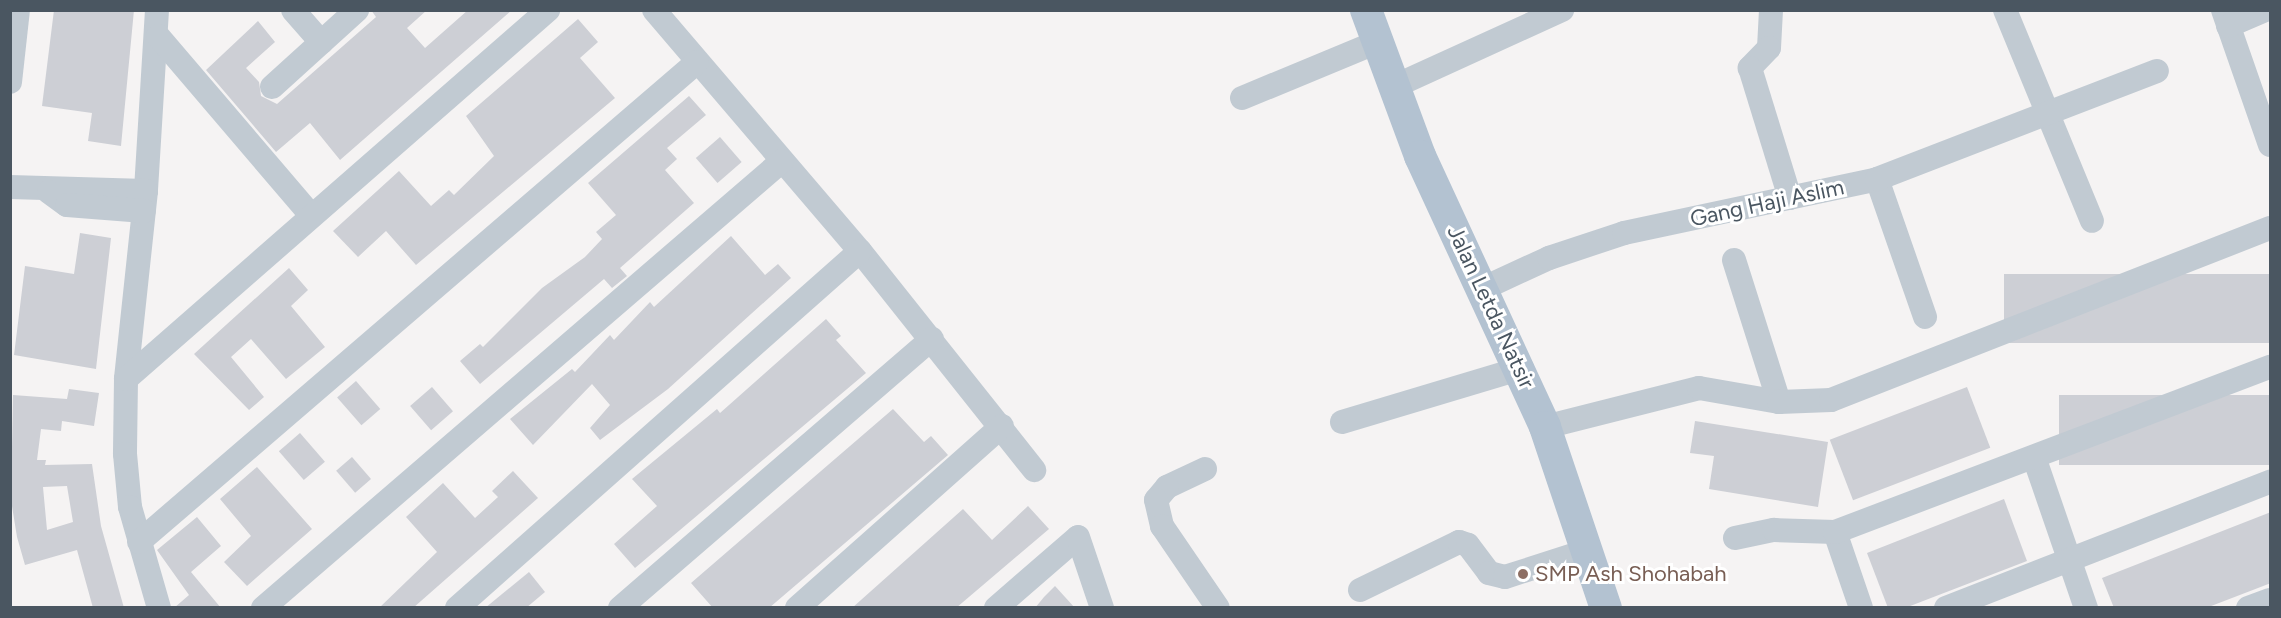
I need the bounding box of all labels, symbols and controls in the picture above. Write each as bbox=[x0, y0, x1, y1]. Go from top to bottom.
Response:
street label: Gang Haji Aslim bbox=[1688, 174, 1846, 232]
street label: Jalan Letda Natsir bbox=[1442, 221, 1540, 393]
place label: SMP Ash Shohabah bbox=[1535, 561, 1727, 587]
marker: SMP Ash Shohabah bbox=[1516, 567, 1530, 581]

